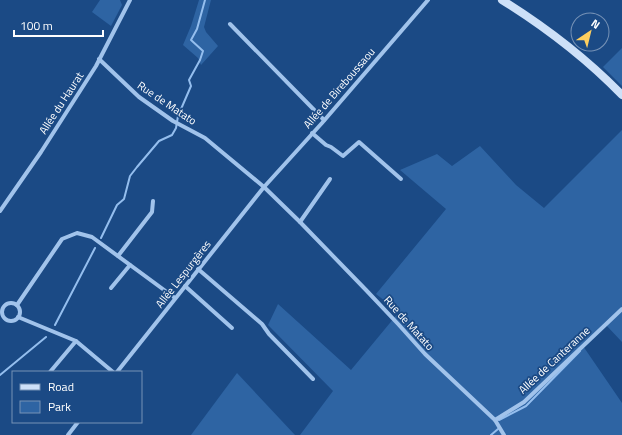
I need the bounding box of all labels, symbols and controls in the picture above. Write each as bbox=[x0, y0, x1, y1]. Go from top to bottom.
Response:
scale bar bbox=[14, 12, 103, 38]
north arrow bbox=[570, 12, 610, 52]
text: N bbox=[588, 15, 603, 33]
text: 100 m bbox=[20, 16, 53, 35]
street label: Allée de Bireboussaou bbox=[299, 44, 379, 132]
street label: Allée du Haurat bbox=[35, 69, 87, 137]
street label: Rue de Matato bbox=[134, 77, 200, 129]
street label: Allée Lespurgères bbox=[151, 237, 215, 311]
street label: Rue de Matato bbox=[380, 292, 438, 354]
street label: Allée de Canteranne bbox=[515, 322, 594, 397]
legend bbox=[12, 371, 142, 423]
text: Road bbox=[48, 377, 74, 396]
text: Park bbox=[48, 397, 71, 416]

